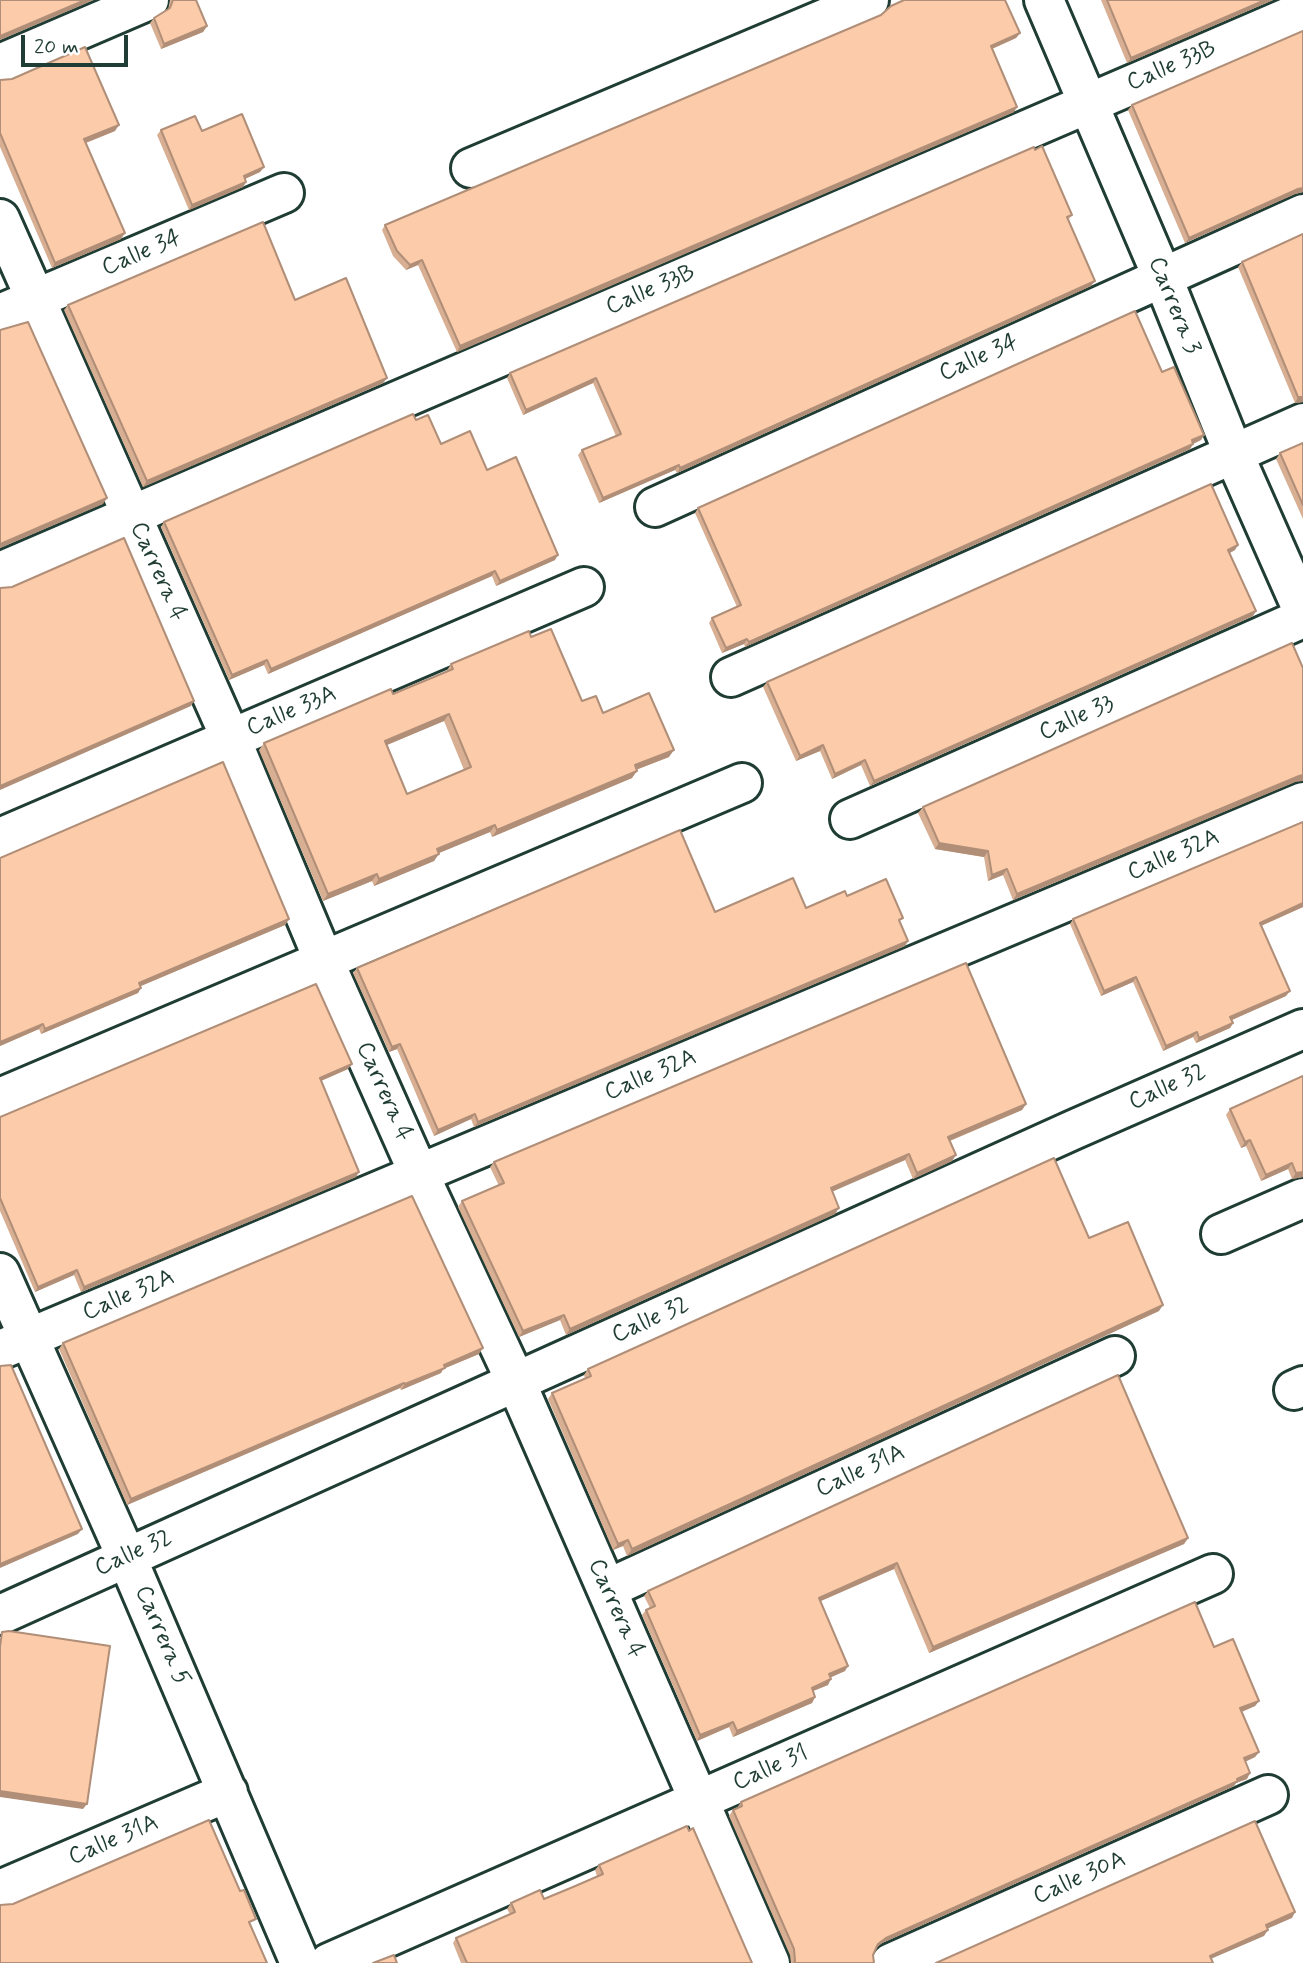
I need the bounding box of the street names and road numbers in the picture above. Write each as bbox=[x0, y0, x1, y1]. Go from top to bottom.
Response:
street label: Calle 33B bbox=[1123, 35, 1221, 99]
street label: Calle 34 bbox=[98, 224, 186, 284]
street label: Carrera 3 bbox=[1140, 253, 1206, 359]
street label: Calle 33B bbox=[602, 259, 700, 323]
street label: Calle 34 bbox=[935, 329, 1023, 389]
street label: Carrera 4 bbox=[122, 518, 192, 626]
street label: Calle 33A bbox=[243, 680, 341, 744]
street label: Calle 33 bbox=[1035, 690, 1119, 748]
street label: Calle 32A bbox=[1124, 824, 1224, 888]
street label: Carrera 4 bbox=[348, 1038, 418, 1146]
street label: Calle 32A bbox=[601, 1044, 701, 1108]
street label: Calle 32 bbox=[1125, 1058, 1211, 1118]
street label: Calle 32A bbox=[79, 1264, 179, 1328]
street label: Calle 32 bbox=[608, 1291, 694, 1351]
street label: Calle 31A bbox=[812, 1439, 910, 1505]
street label: Calle 32 bbox=[91, 1524, 177, 1584]
street label: Carrera 4 bbox=[580, 1555, 650, 1663]
street label: Carrera 5 bbox=[127, 1582, 195, 1690]
street label: Calle 31 bbox=[729, 1740, 813, 1798]
street label: Calle 31A bbox=[65, 1809, 163, 1873]
street label: Calle 30A bbox=[1029, 1846, 1131, 1912]

